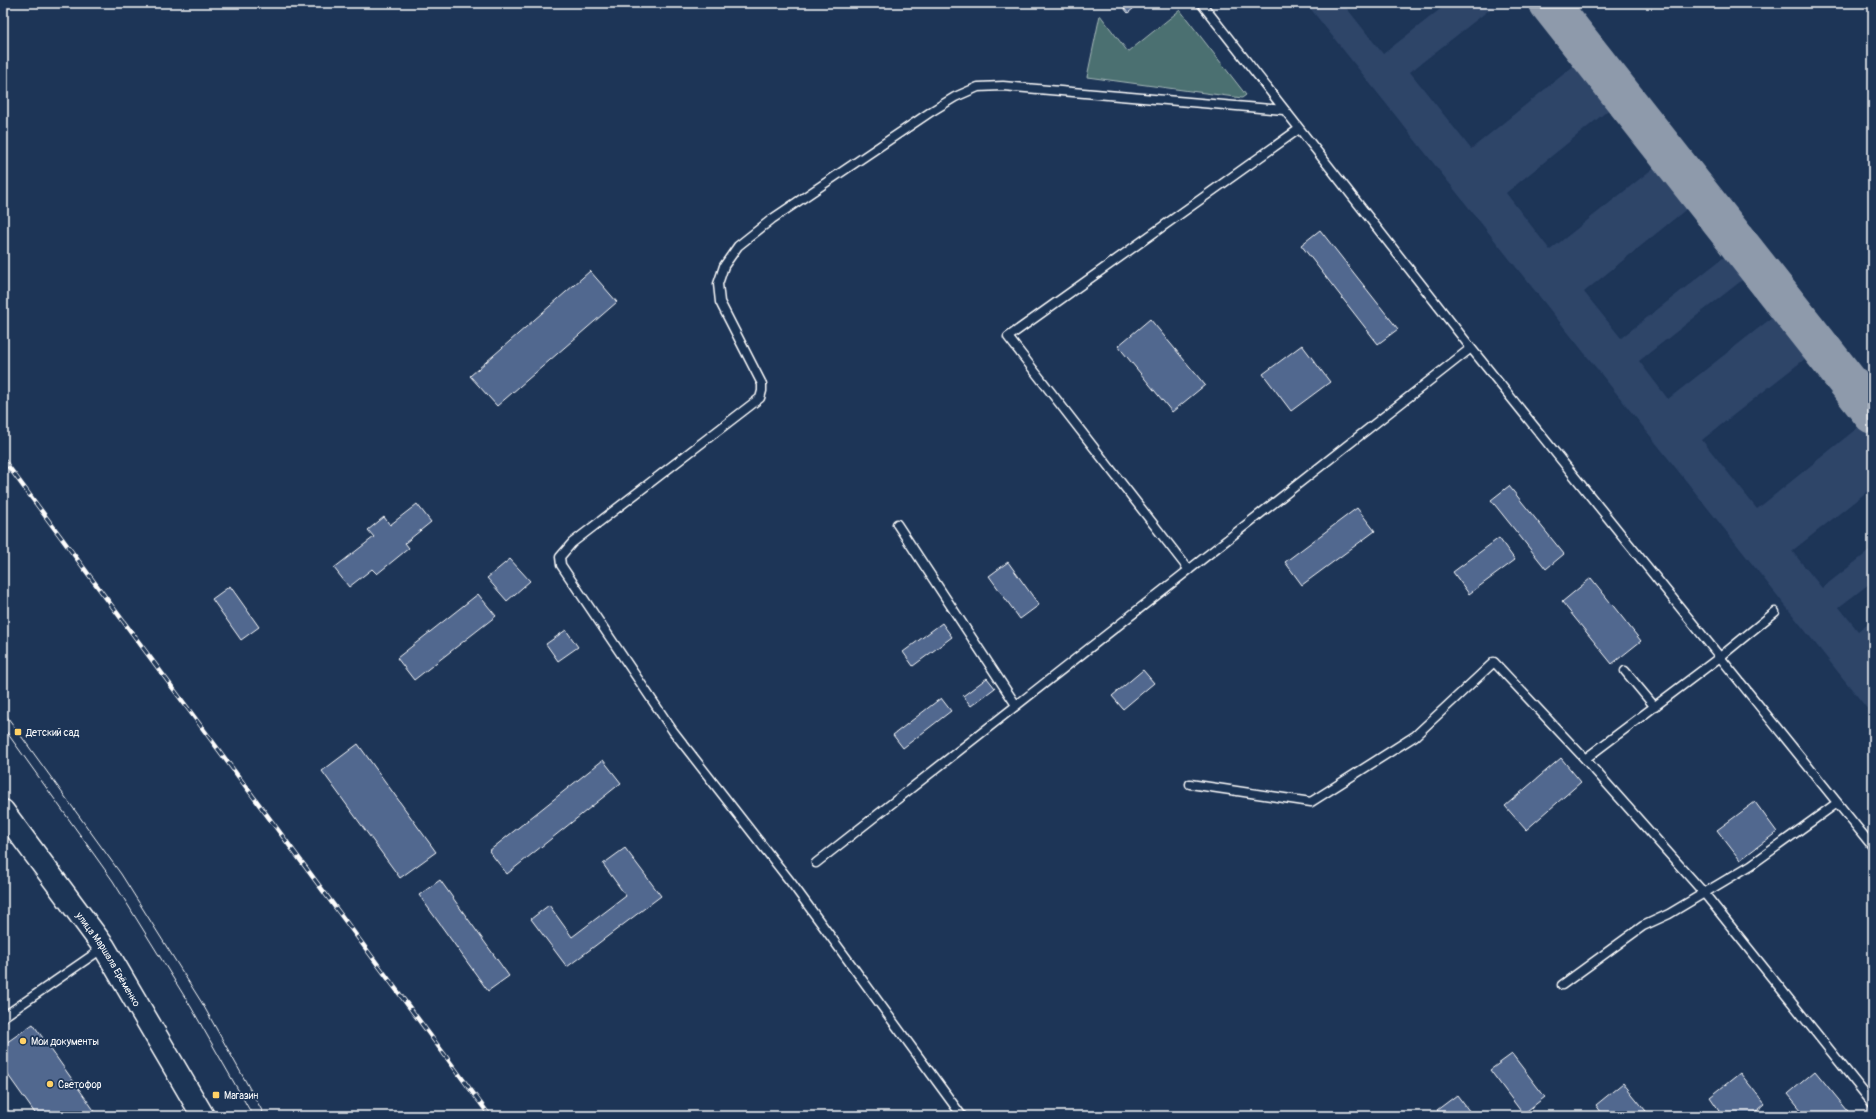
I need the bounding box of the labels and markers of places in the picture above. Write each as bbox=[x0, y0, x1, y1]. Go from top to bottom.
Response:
marker: Детский сад bbox=[13, 727, 23, 737]
place label: Детский сад bbox=[25, 727, 79, 739]
marker: Мои документы bbox=[18, 1036, 28, 1046]
place label: Мои документы bbox=[31, 1036, 99, 1048]
marker: Светофор bbox=[45, 1079, 55, 1089]
place label: Светофор bbox=[58, 1079, 102, 1091]
marker: Магазин bbox=[211, 1090, 221, 1100]
place label: Магазин bbox=[224, 1090, 258, 1102]

